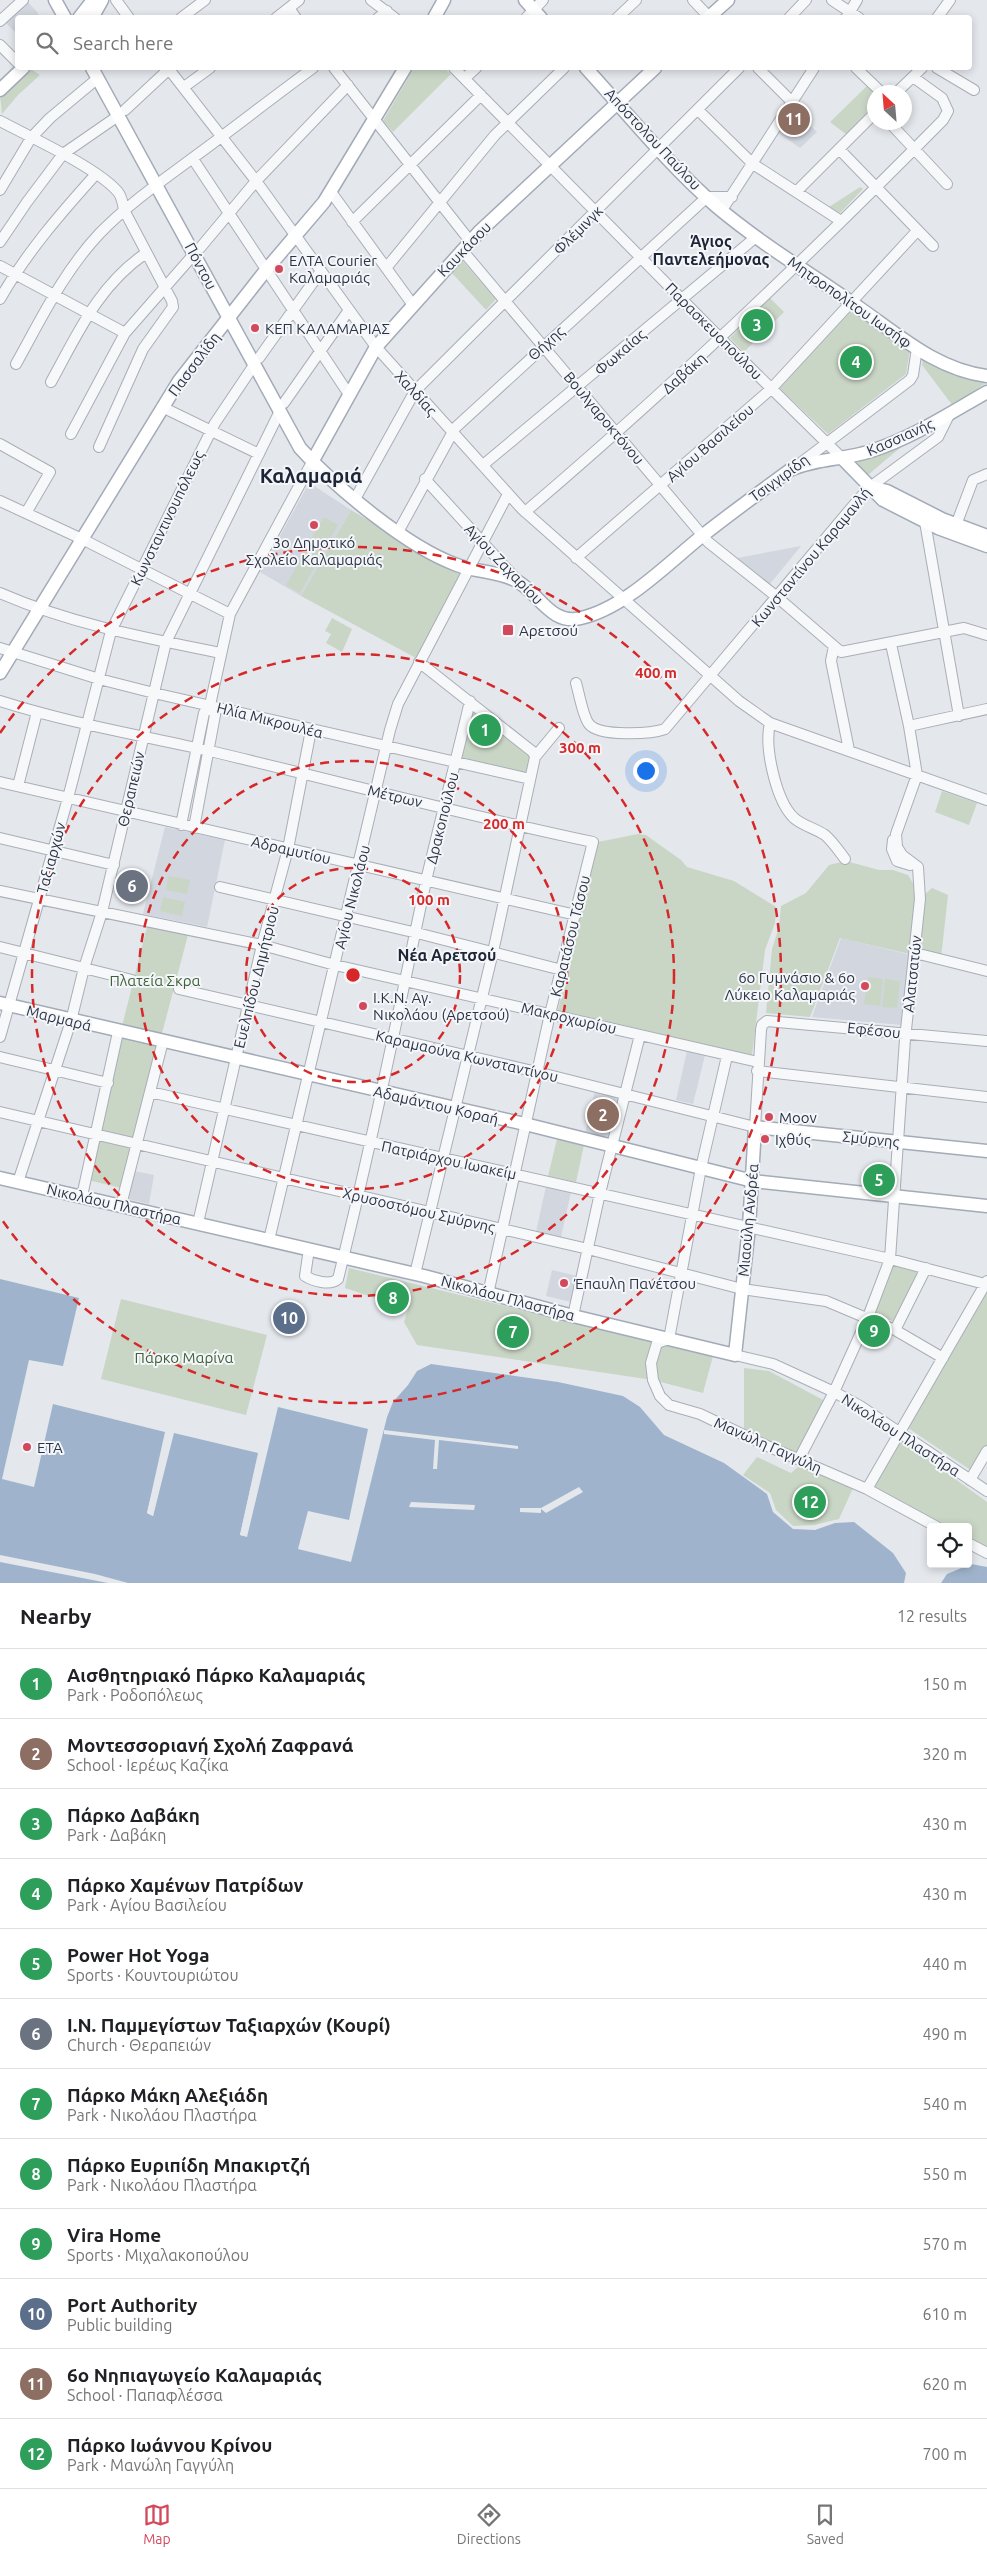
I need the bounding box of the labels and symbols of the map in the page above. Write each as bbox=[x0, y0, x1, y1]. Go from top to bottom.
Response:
street label: Απόστολου Παύλου bbox=[602, 85, 704, 193]
north arrow bbox=[867, 85, 912, 130]
pin: 11 bbox=[778, 100, 810, 138]
street label: Φλέμινγκ bbox=[550, 202, 606, 258]
street label: Καυκάσου bbox=[434, 218, 494, 280]
district label: Άγιος Παντελεήμονας bbox=[653, 232, 770, 269]
street label: Πόντου bbox=[182, 240, 220, 292]
place label: ΕΛΤΑ Courier Καλαμαριάς bbox=[289, 252, 377, 286]
street label: Μητροπολίτου Ιωσήφ bbox=[785, 253, 915, 351]
marker: ΕΛΤΑ Courier Καλαμαριάς bbox=[273, 263, 285, 275]
street label: Παρασκευοπούλου bbox=[662, 279, 766, 383]
pin: 3 bbox=[741, 306, 773, 344]
place label: ΚΕΠ ΚΑΛΑΜΑΡΙΑΣ bbox=[265, 320, 390, 337]
marker: ΚΕΠ ΚΑΛΑΜΑΡΙΑΣ bbox=[249, 322, 261, 334]
street label: Θήχης bbox=[524, 322, 568, 364]
street label: Φωκαίας bbox=[591, 325, 649, 379]
street label: Πασσαλίδη bbox=[164, 329, 224, 399]
pin: 4 bbox=[840, 343, 872, 381]
street label: Δαβάκη bbox=[659, 349, 709, 397]
street label: Χαλδίας bbox=[392, 367, 441, 419]
street label: Βουλγαροκτόνου bbox=[560, 368, 648, 468]
street label: Αγίου Βασιλείου bbox=[663, 401, 757, 485]
street label: Κασσιανής bbox=[864, 415, 936, 459]
street label: Κωνσταντινουπόλεως bbox=[127, 448, 207, 588]
street label: Τσιγγιρίδη bbox=[746, 451, 812, 505]
district label: Καλαμαριά bbox=[260, 464, 362, 487]
street label: Κωνσταντίνου Καραμανλή bbox=[748, 484, 874, 630]
marker: 3ο Δημοτικό Σχολείο Καλαμαριάς bbox=[308, 519, 320, 531]
street label: Αγίου Ζαχαρίου bbox=[461, 520, 547, 608]
place label: 3ο Δημοτικό Σχολείο Καλαμαριάς bbox=[246, 534, 382, 568]
place label: Αρετσού bbox=[519, 622, 578, 639]
marker: Αρετσού bbox=[501, 623, 515, 637]
text: 400 m bbox=[635, 664, 677, 681]
street label: Ηλία Μικρουλέα bbox=[215, 699, 325, 741]
pin: 1 bbox=[469, 711, 501, 749]
text: 300 m bbox=[559, 739, 601, 756]
street label: Θεραπειών bbox=[114, 750, 148, 828]
your location bbox=[633, 758, 659, 784]
street label: Δρακοπούλου bbox=[422, 770, 462, 866]
street label: Μέτρων bbox=[366, 781, 424, 811]
text: 200 m bbox=[483, 815, 525, 832]
street label: Ταξιαρχών bbox=[33, 820, 69, 896]
street label: Αδραμυτίου bbox=[249, 833, 333, 867]
street label: Αγίου Νικολάου bbox=[331, 843, 373, 951]
pin: 6 bbox=[116, 867, 148, 905]
street label: Καρατάσου Τάσου bbox=[547, 874, 593, 998]
text: 100 m bbox=[408, 891, 450, 908]
street label: Ευελπίδου Δημήτριου bbox=[230, 904, 282, 1050]
street label: Αλατσατών bbox=[899, 935, 925, 1013]
district label: Νέα Αρετσού bbox=[398, 946, 496, 964]
centre of rings bbox=[344, 966, 362, 984]
place label: 6ο Γυμνάσιο & 6ο Λύκειο Καλαμαριάς bbox=[725, 969, 855, 1003]
park label: Πλατεία Σκρα bbox=[109, 972, 201, 989]
marker: 6ο Γυμνάσιο & 6ο Λύκειο Καλαμαριάς bbox=[859, 980, 871, 992]
place label: Ι.Κ.Ν. Αγ. Νικολάου (Αρετσού) bbox=[373, 989, 510, 1023]
street label: Μακροχωρίου bbox=[520, 999, 618, 1037]
marker: Ι.Κ.Ν. Αγ. Νικολάου (Αρετσού) bbox=[357, 1000, 369, 1012]
street label: Μαρμαρά bbox=[25, 1002, 93, 1034]
street label: Εφέσου bbox=[846, 1019, 902, 1041]
street label: Καραμαούνα Κωνσταντίνου bbox=[374, 1027, 560, 1085]
street label: Αδαμάντιου Κοραή bbox=[372, 1082, 500, 1128]
pin: 2 bbox=[587, 1096, 619, 1134]
place label: Moov bbox=[779, 1109, 818, 1126]
marker: Moov bbox=[763, 1111, 775, 1123]
street label: Σμύρνης bbox=[842, 1128, 900, 1150]
place label: Ιχθύς bbox=[775, 1131, 811, 1148]
marker: Ιχθύς bbox=[759, 1133, 771, 1145]
street label: Πατριάρχου Ιωακείμ bbox=[380, 1137, 518, 1183]
pin: 5 bbox=[863, 1161, 895, 1199]
street label: Μιαούλη Ανδρέα bbox=[735, 1163, 761, 1277]
street label: Νικολάου Πλαστήρα bbox=[45, 1180, 183, 1228]
street label: Χρυσοστόμου Σμύρνης bbox=[341, 1184, 497, 1236]
street label: Νικολάου Πλαστήρα bbox=[439, 1272, 577, 1324]
place label: Έπαυλη Πανέτσου bbox=[573, 1275, 696, 1292]
marker: Έπαυλη Πανέτσου bbox=[558, 1277, 570, 1289]
pin: 8 bbox=[377, 1279, 409, 1317]
pin: 10 bbox=[273, 1299, 305, 1337]
pin: 9 bbox=[858, 1312, 890, 1350]
pin: 7 bbox=[497, 1313, 529, 1351]
park label: Πάρκο Μαρίνα bbox=[135, 1349, 233, 1366]
street label: Νικολάου Πλαστήρα bbox=[839, 1390, 963, 1480]
street label: Μανώλη Γαγγύλη bbox=[711, 1414, 825, 1476]
place label: ΕΤΑ bbox=[37, 1439, 63, 1456]
marker: ΕΤΑ bbox=[21, 1441, 33, 1453]
pin: 12 bbox=[794, 1483, 826, 1521]

